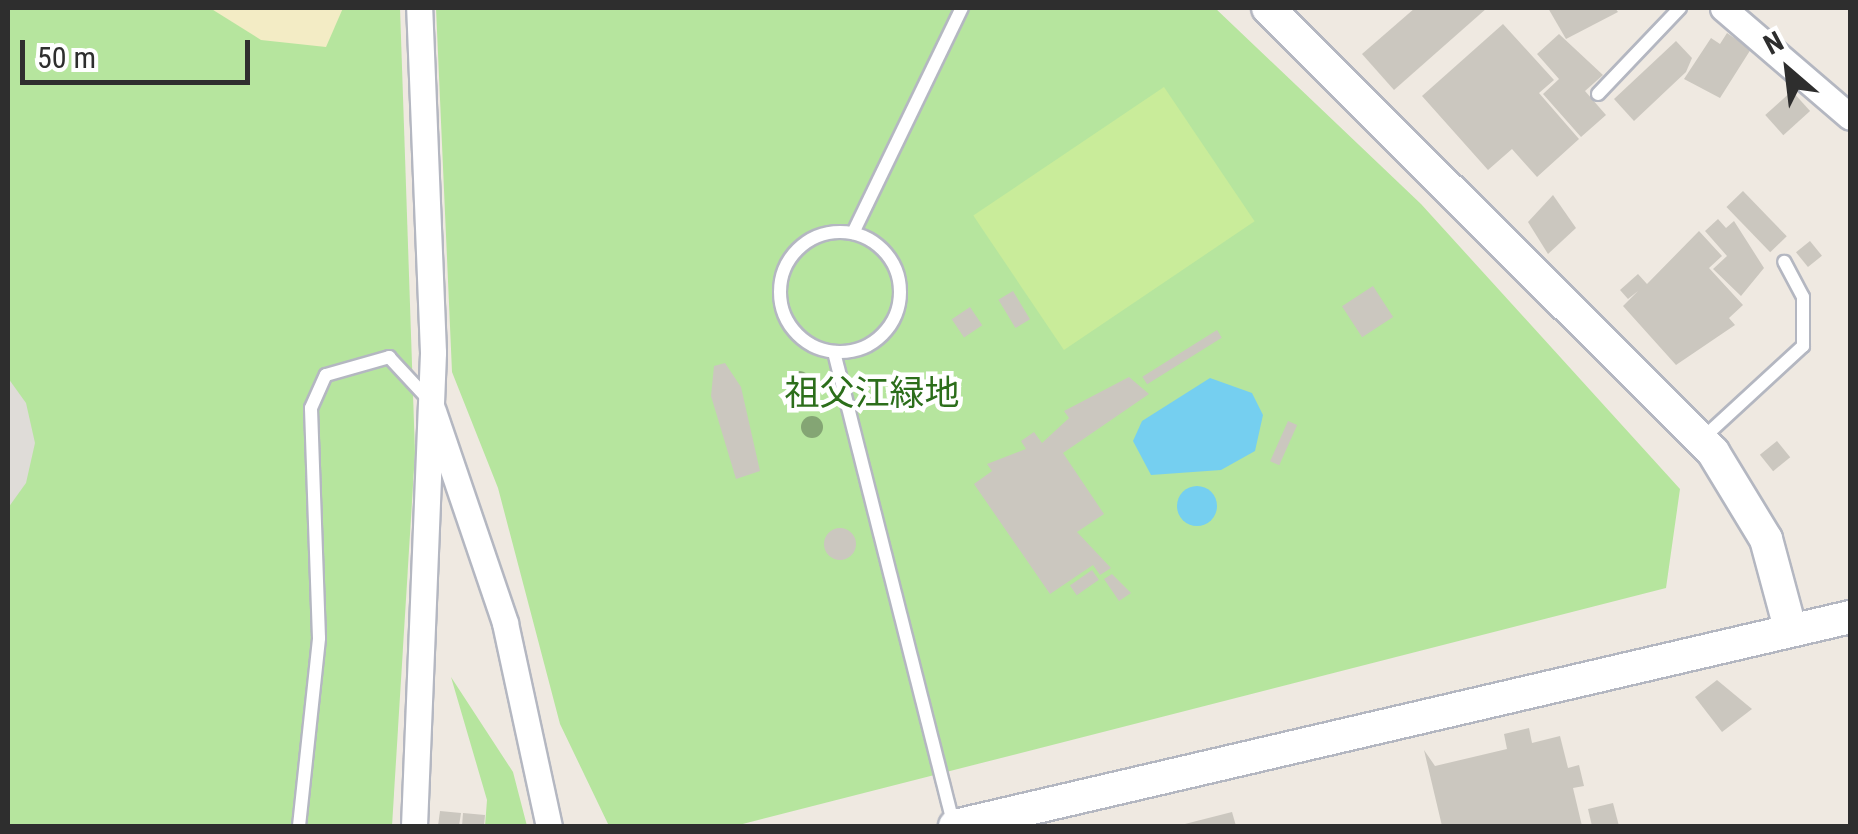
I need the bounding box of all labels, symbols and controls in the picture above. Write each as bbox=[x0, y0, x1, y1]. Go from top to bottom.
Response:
scale bar bbox=[25, 20, 255, 82]
north arrow bbox=[1738, 20, 1838, 120]
text: N bbox=[1758, 24, 1789, 62]
text: 50 m bbox=[37, 40, 96, 75]
park label: 祖父江緑地 bbox=[785, 373, 959, 415]

